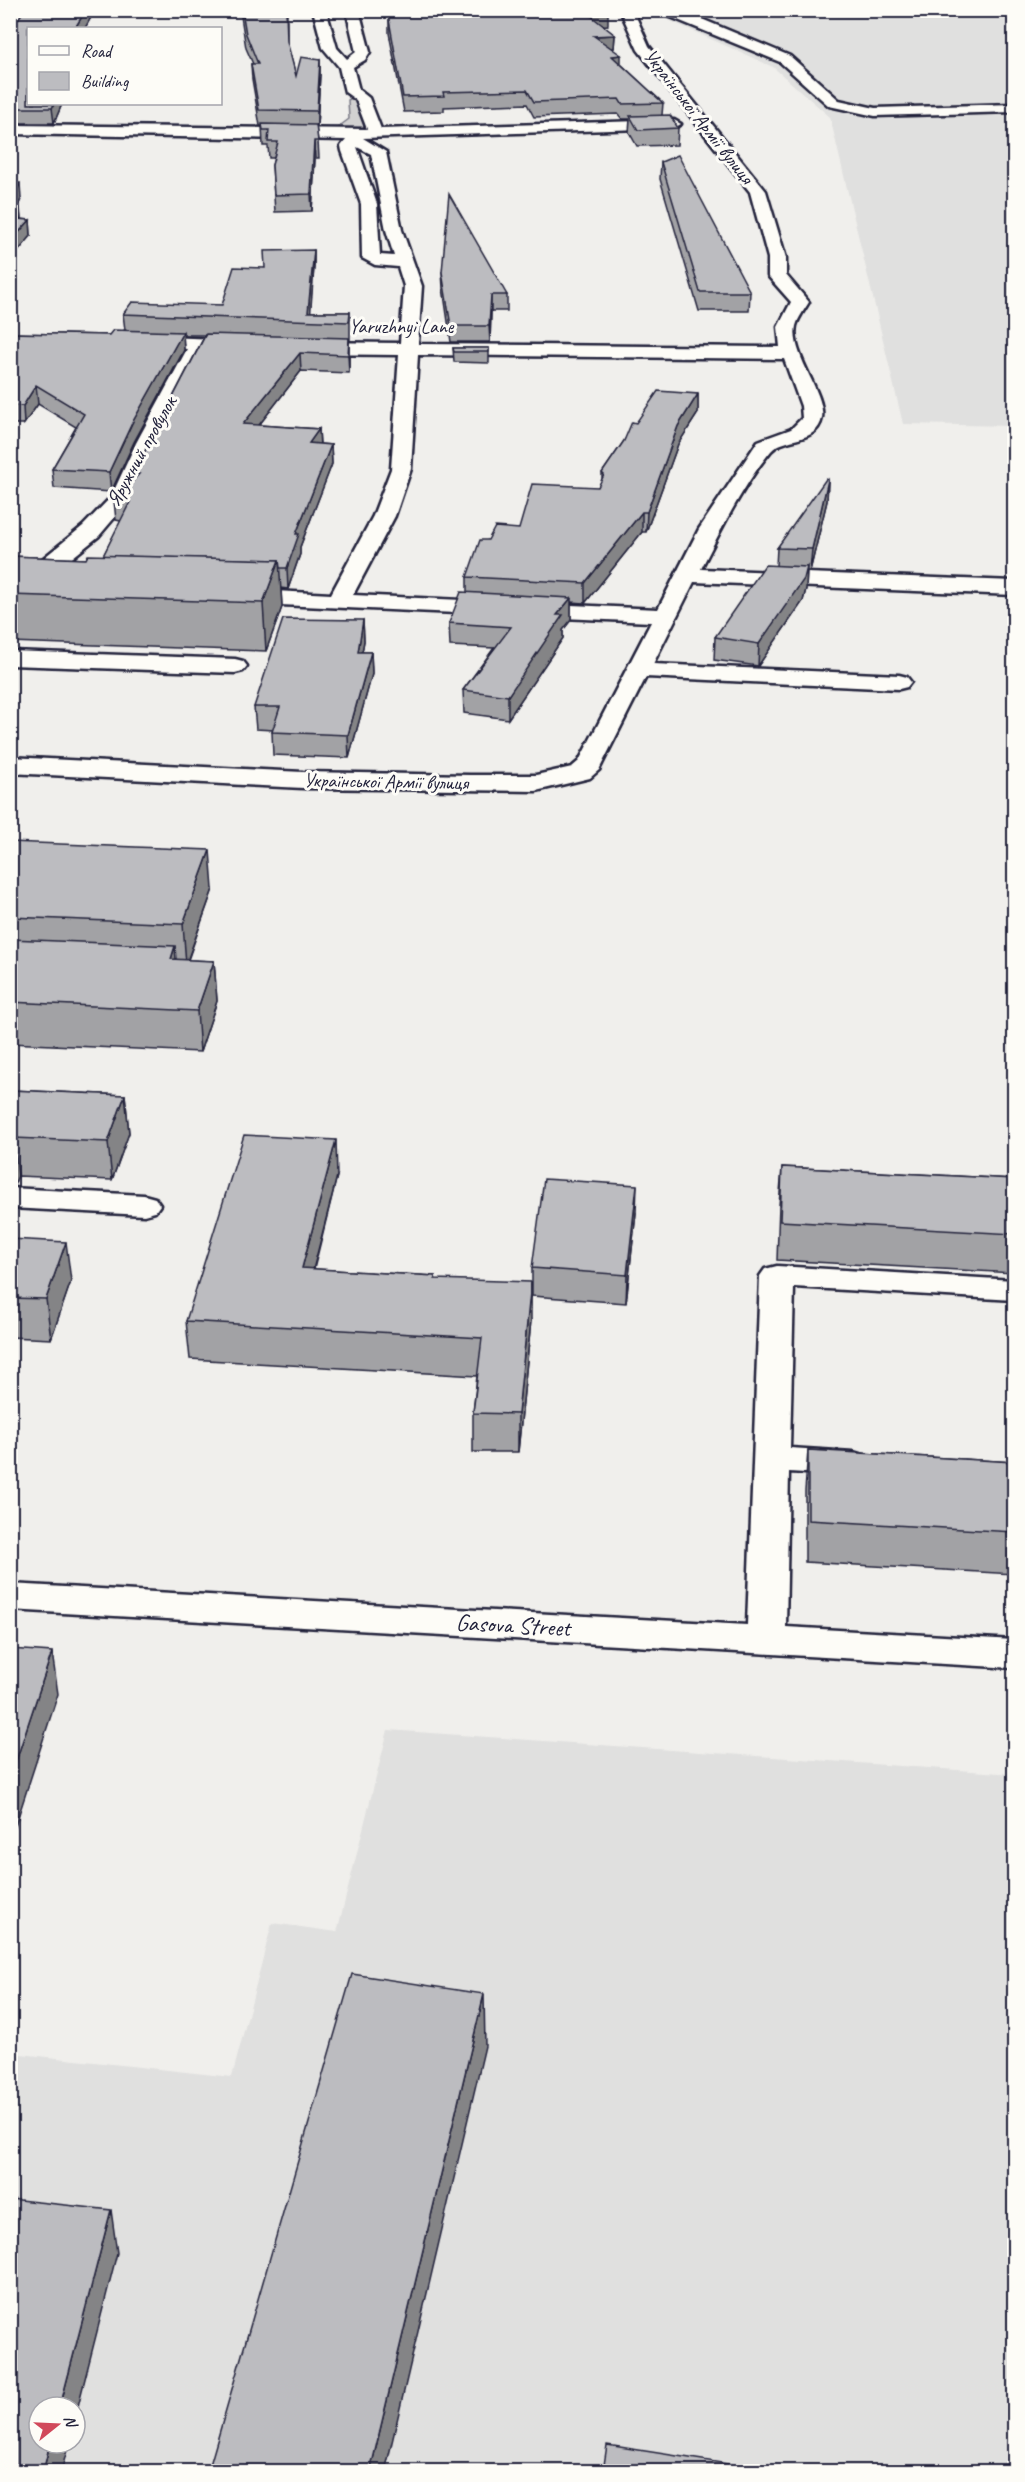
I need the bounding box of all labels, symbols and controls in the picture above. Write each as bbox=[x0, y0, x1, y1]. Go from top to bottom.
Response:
legend bbox=[27, 27, 222, 105]
text: Road bbox=[81, 40, 114, 62]
street label: Української Армії вулиця bbox=[638, 44, 760, 191]
text: Building bbox=[81, 70, 130, 92]
street label: Yaruzhnyi Lane bbox=[349, 314, 455, 339]
street label: Яружний провулок bbox=[101, 390, 183, 511]
street label: Української Армії вулиця bbox=[303, 768, 471, 795]
street label: Gasova Street bbox=[455, 1607, 573, 1643]
north arrow bbox=[27, 2395, 87, 2455]
text: N bbox=[59, 2413, 82, 2431]

